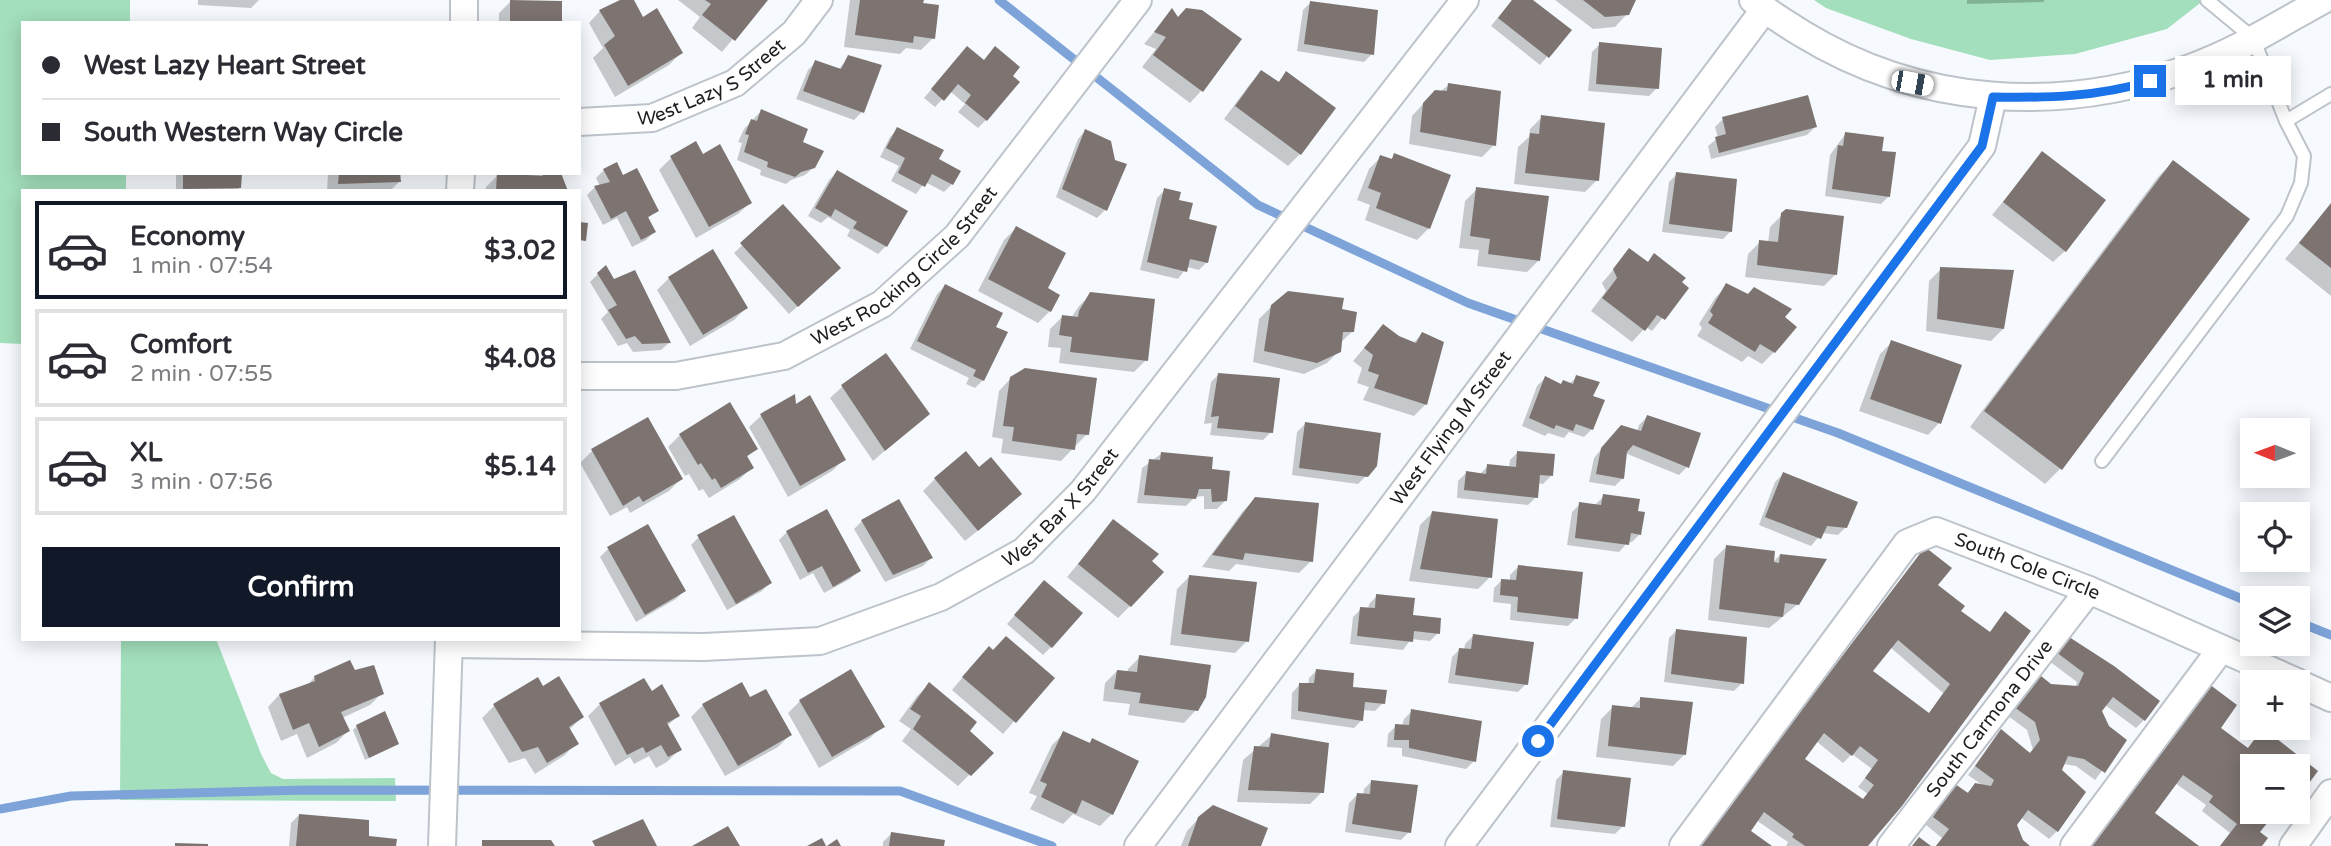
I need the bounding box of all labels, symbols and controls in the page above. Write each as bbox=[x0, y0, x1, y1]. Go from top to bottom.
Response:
street label: West Lazy S Street bbox=[636, 34, 790, 130]
text: West Lazy Heart Street bbox=[84, 50, 366, 81]
callout: 1 min bbox=[2174, 56, 2290, 106]
route end bbox=[2134, 65, 2166, 97]
text: 1 min bbox=[2202, 66, 2264, 94]
car bbox=[1890, 69, 1935, 97]
text: South Western Way Circle bbox=[84, 117, 403, 148]
street label: West Rocking Circle Street bbox=[808, 182, 1002, 350]
icon: car bbox=[46, 219, 109, 282]
text: Economy bbox=[130, 221, 245, 252]
text: $3.02 bbox=[484, 235, 556, 266]
text: 1 min · 07:54 bbox=[130, 252, 273, 280]
icon: car bbox=[46, 327, 109, 390]
text: Comfort bbox=[130, 329, 232, 360]
text: $4.08 bbox=[484, 343, 556, 374]
street label: West Flying M Street bbox=[1386, 346, 1516, 510]
text: 2 min · 07:55 bbox=[130, 360, 273, 388]
north arrow bbox=[2240, 418, 2310, 488]
map controls bbox=[2240, 418, 2310, 824]
icon: car bbox=[46, 435, 109, 498]
text: XL bbox=[130, 437, 162, 468]
street label: West Bar X Street bbox=[998, 444, 1123, 572]
text: $5.14 bbox=[484, 451, 556, 482]
text: 3 min · 07:56 bbox=[130, 468, 273, 496]
button: locate bbox=[2240, 502, 2310, 572]
street label: South Cole Circle bbox=[1951, 528, 2103, 604]
button: Confirm bbox=[42, 547, 560, 627]
button: layers bbox=[2240, 586, 2310, 656]
street label: South Carmona Drive bbox=[1922, 636, 2057, 802]
button: + bbox=[2240, 670, 2310, 740]
route start bbox=[1522, 725, 1554, 757]
button: − bbox=[2240, 754, 2310, 824]

